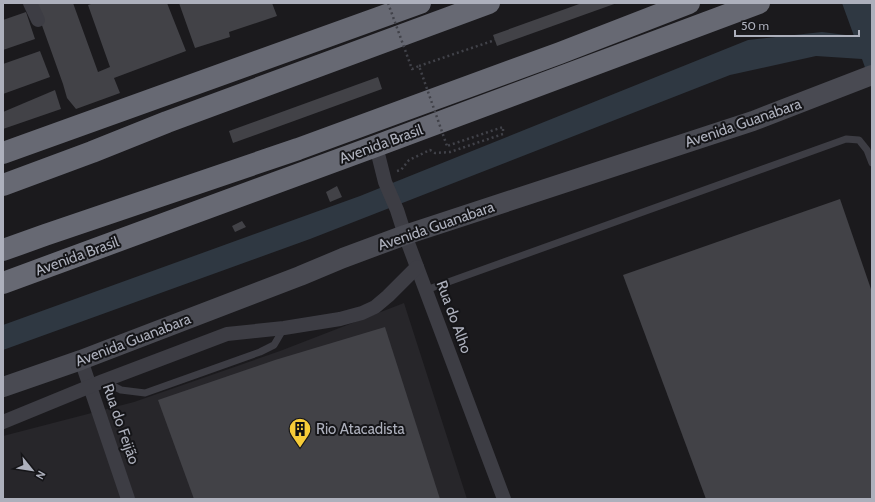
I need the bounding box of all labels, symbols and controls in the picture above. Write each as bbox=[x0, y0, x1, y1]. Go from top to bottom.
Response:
scale bar bbox=[735, 12, 859, 38]
text: 50 m bbox=[741, 18, 769, 33]
street label: Avenida Guanabara bbox=[682, 94, 804, 151]
street label: Avenida Brasil bbox=[337, 120, 426, 167]
street label: Avenida Guanabara bbox=[375, 197, 497, 254]
street label: Avenida Brasil bbox=[33, 232, 122, 279]
street label: Rua do Alho bbox=[432, 278, 476, 356]
street label: Avenida Guanabara bbox=[73, 309, 194, 370]
street label: Rua do Feijão bbox=[99, 381, 143, 467]
building icon: Rio Atacadista bbox=[287, 416, 313, 449]
place label: Rio Atacadista bbox=[316, 420, 406, 438]
north arrow bbox=[12, 450, 52, 490]
text: N bbox=[33, 468, 49, 482]

